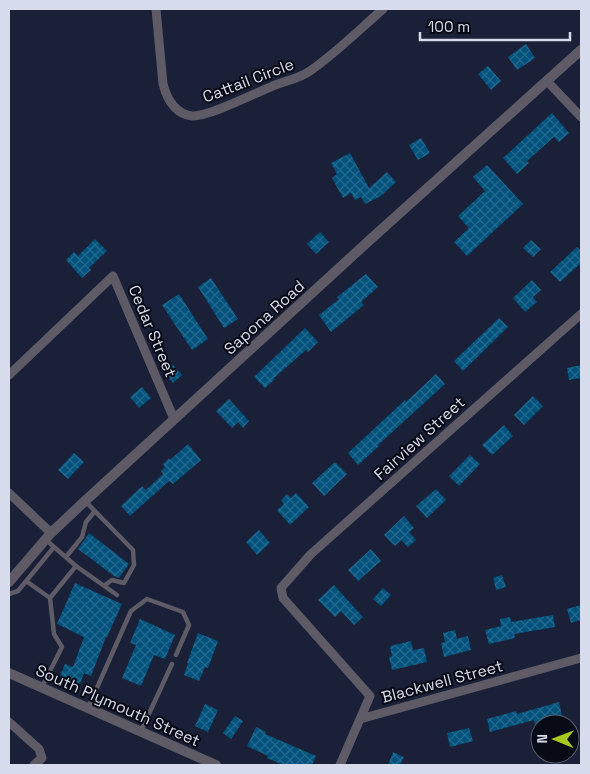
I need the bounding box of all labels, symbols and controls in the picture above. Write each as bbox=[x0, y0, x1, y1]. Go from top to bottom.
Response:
scale bar bbox=[420, 10, 570, 42]
text: 100 m bbox=[428, 17, 470, 36]
street label: Cattail Circle bbox=[200, 53, 297, 107]
street label: Sapona Road bbox=[220, 276, 309, 359]
street label: Cedar Street bbox=[124, 282, 181, 381]
street label: Fairview Street bbox=[369, 392, 469, 485]
street label: Blackwell Street bbox=[379, 655, 505, 708]
street label: South Plymouth Street bbox=[32, 660, 203, 751]
north arrow bbox=[530, 714, 580, 764]
text: N bbox=[533, 734, 551, 744]

